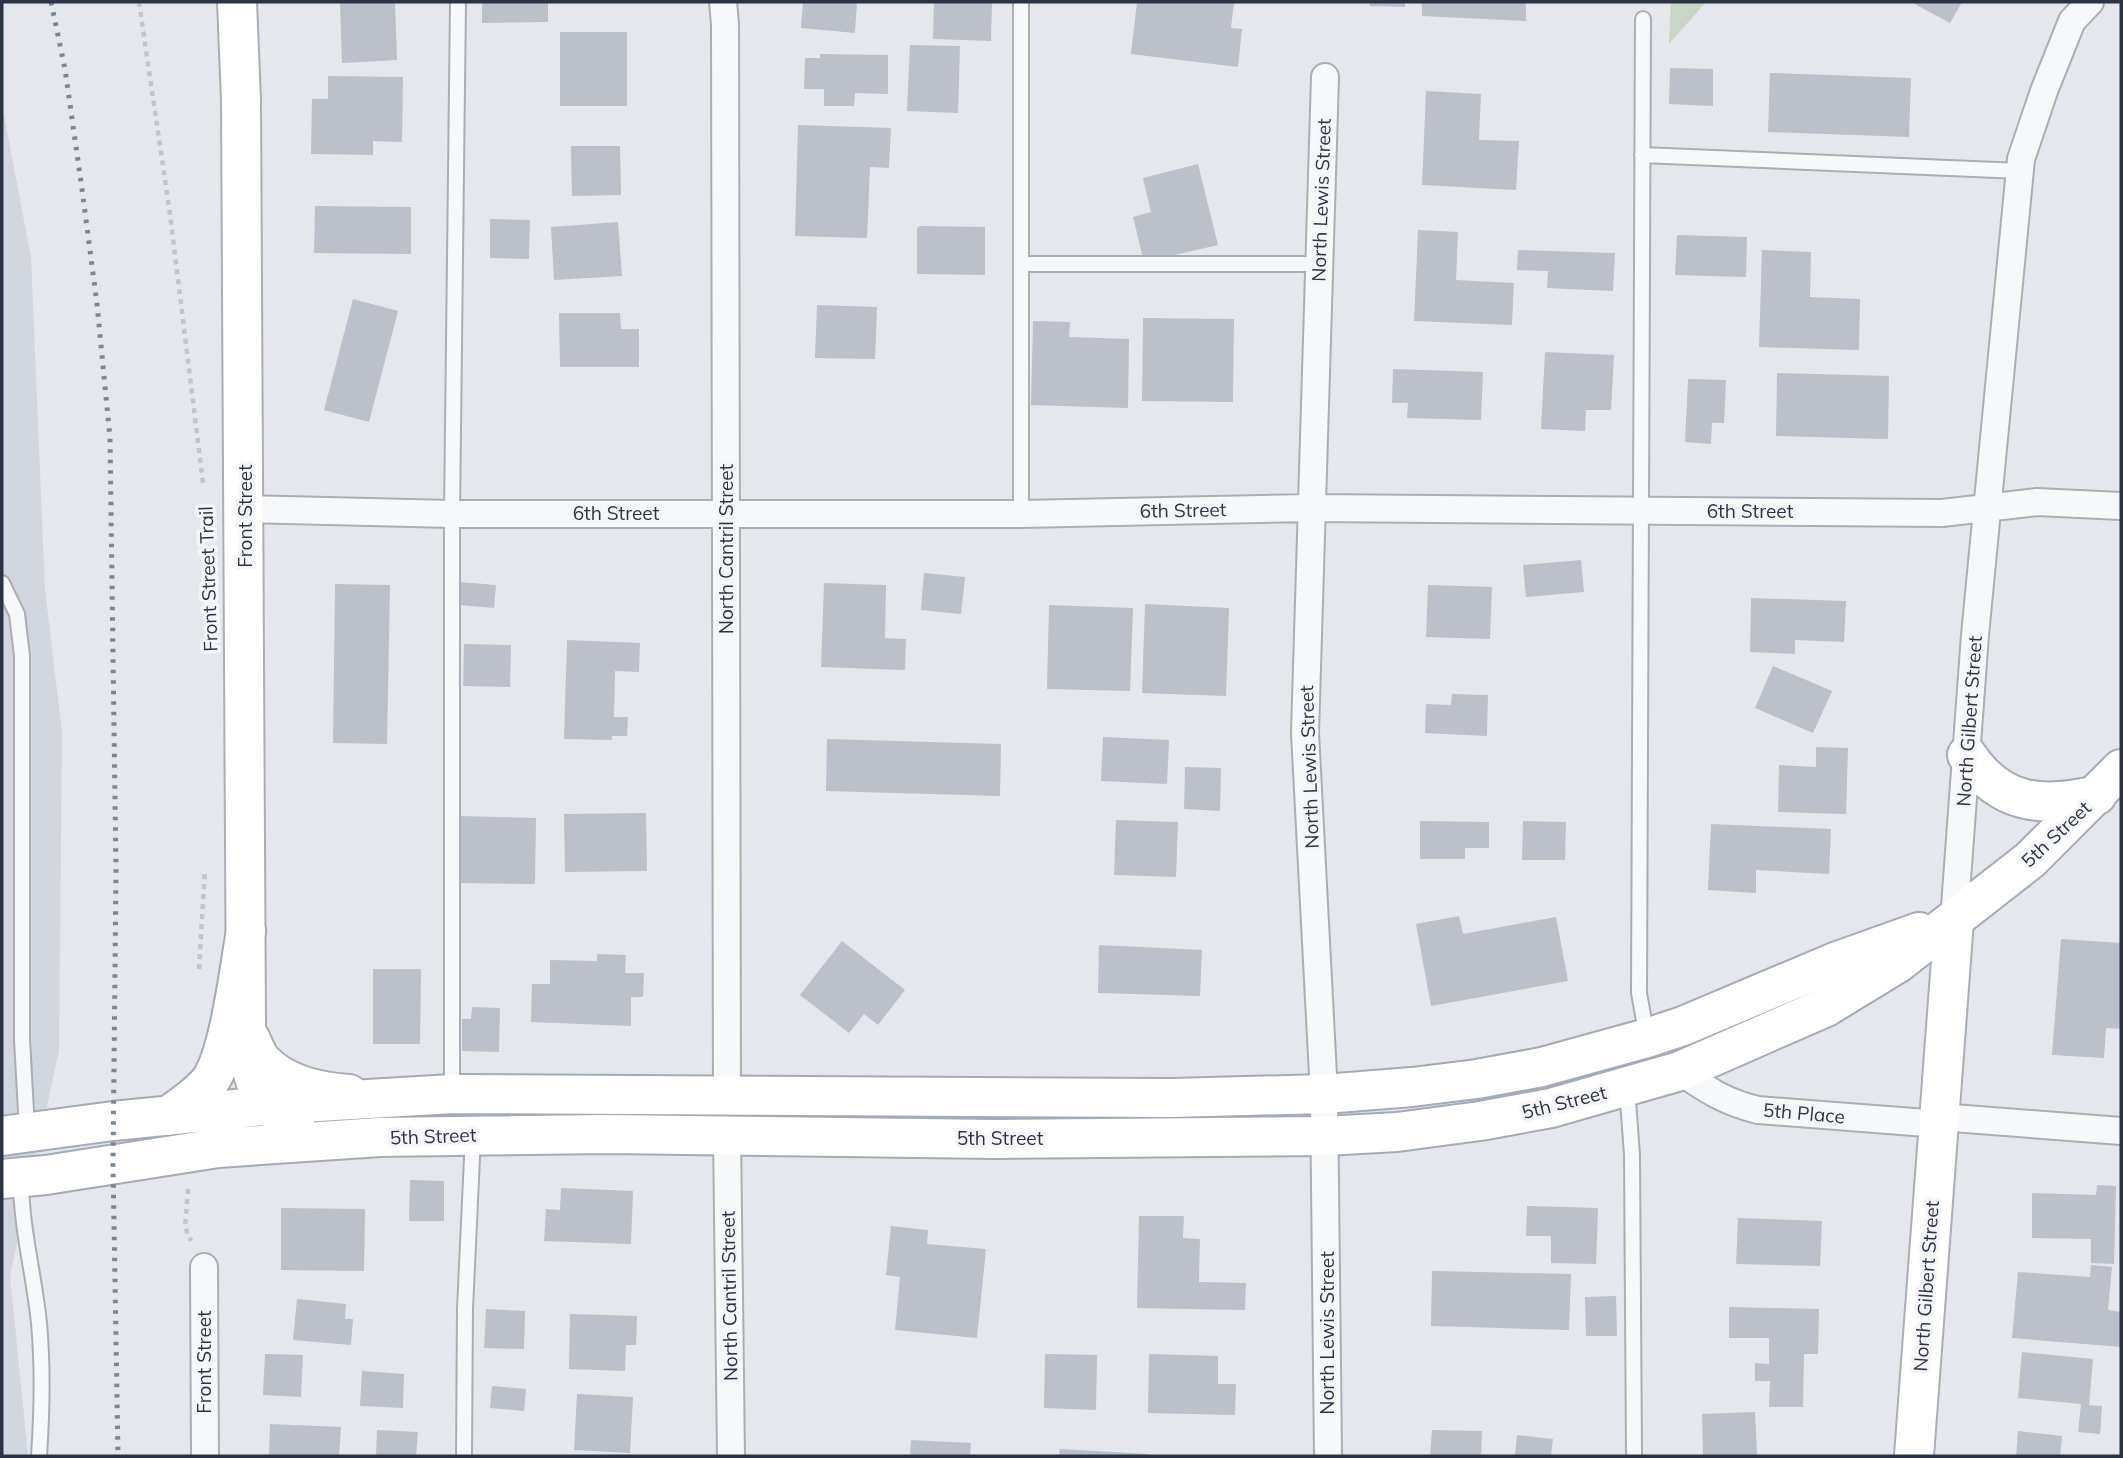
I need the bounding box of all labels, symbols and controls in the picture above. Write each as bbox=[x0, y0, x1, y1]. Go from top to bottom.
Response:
street label: North Lewis Street bbox=[1306, 117, 1336, 282]
street label: North Cantril Street bbox=[714, 463, 738, 634]
street label: Front Street bbox=[233, 464, 257, 568]
street label: 6th Street bbox=[1139, 497, 1227, 523]
street label: 6th Street bbox=[1707, 499, 1794, 523]
street label: 6th Street bbox=[573, 501, 660, 525]
street label: Front Street Trail bbox=[193, 506, 223, 652]
street label: North Gilbert Street bbox=[1951, 634, 1987, 807]
street label: North Lewis Street bbox=[1294, 684, 1324, 849]
street label: 5th Street bbox=[2016, 795, 2096, 872]
street label: 5th Street bbox=[1519, 1080, 1609, 1124]
street label: 5th Place bbox=[1762, 1097, 1846, 1129]
street label: 5th Street bbox=[389, 1122, 477, 1150]
street label: 5th Street bbox=[957, 1126, 1044, 1150]
street label: North Gilbert Street bbox=[1908, 1199, 1944, 1372]
street label: North Cantril Street bbox=[716, 1210, 742, 1381]
street label: North Lewis Street bbox=[1315, 1251, 1339, 1415]
street label: Front Street bbox=[192, 1310, 216, 1414]

